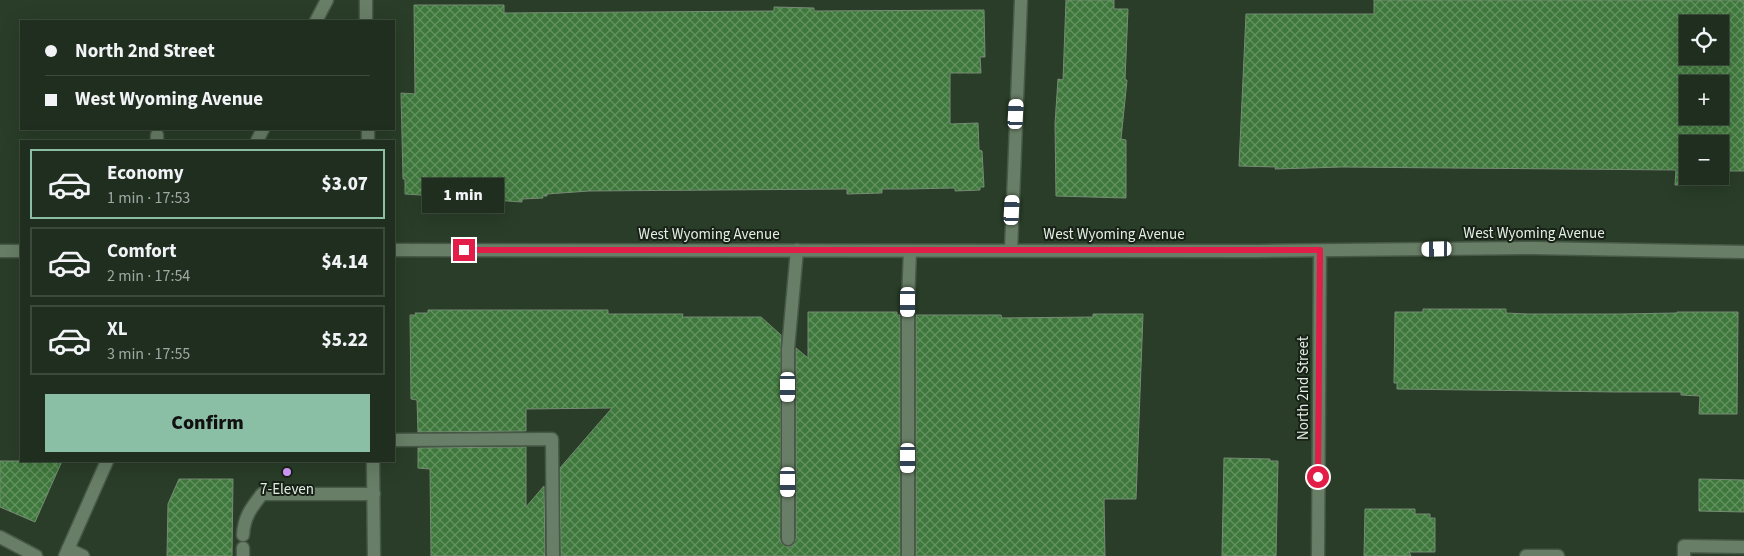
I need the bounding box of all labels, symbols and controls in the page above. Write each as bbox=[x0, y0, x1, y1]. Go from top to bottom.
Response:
map controls bbox=[1679, 15, 1729, 185]
button: locate bbox=[1679, 15, 1729, 65]
text: North 2nd Street bbox=[75, 38, 215, 65]
button: + bbox=[1679, 75, 1729, 125]
text: West Wyoming Avenue bbox=[75, 86, 263, 113]
car bbox=[1007, 99, 1024, 129]
button: − bbox=[1679, 135, 1729, 185]
text: Economy bbox=[107, 160, 184, 187]
icon: car bbox=[47, 162, 92, 207]
text: $3.07 bbox=[322, 171, 368, 198]
callout: 1 min bbox=[423, 178, 505, 212]
text: 1 min bbox=[443, 184, 483, 206]
text: 1 min · 17:53 bbox=[107, 187, 190, 209]
car bbox=[1003, 195, 1020, 225]
street label: West Wyoming Avenue bbox=[1463, 223, 1605, 244]
street label: West Wyoming Avenue bbox=[638, 224, 780, 245]
street label: West Wyoming Avenue bbox=[1043, 224, 1185, 245]
text: Comfort bbox=[107, 238, 177, 265]
route end bbox=[453, 239, 475, 261]
icon: car bbox=[47, 240, 92, 285]
car bbox=[1421, 241, 1452, 257]
text: $4.14 bbox=[322, 249, 368, 276]
text: 2 min · 17:54 bbox=[107, 265, 190, 287]
car bbox=[900, 287, 915, 317]
text: XL bbox=[107, 316, 128, 343]
icon: car bbox=[47, 318, 92, 363]
text: $5.22 bbox=[322, 327, 368, 354]
street label: North 2nd Street bbox=[1293, 336, 1314, 440]
text: 3 min · 17:55 bbox=[107, 343, 190, 365]
car bbox=[780, 372, 795, 402]
button: Confirm bbox=[45, 394, 370, 452]
car bbox=[900, 443, 915, 473]
marker: 7-Eleven bbox=[281, 466, 293, 478]
route start bbox=[1307, 466, 1329, 488]
car bbox=[780, 467, 795, 497]
place label: 7-Eleven bbox=[260, 479, 314, 500]

